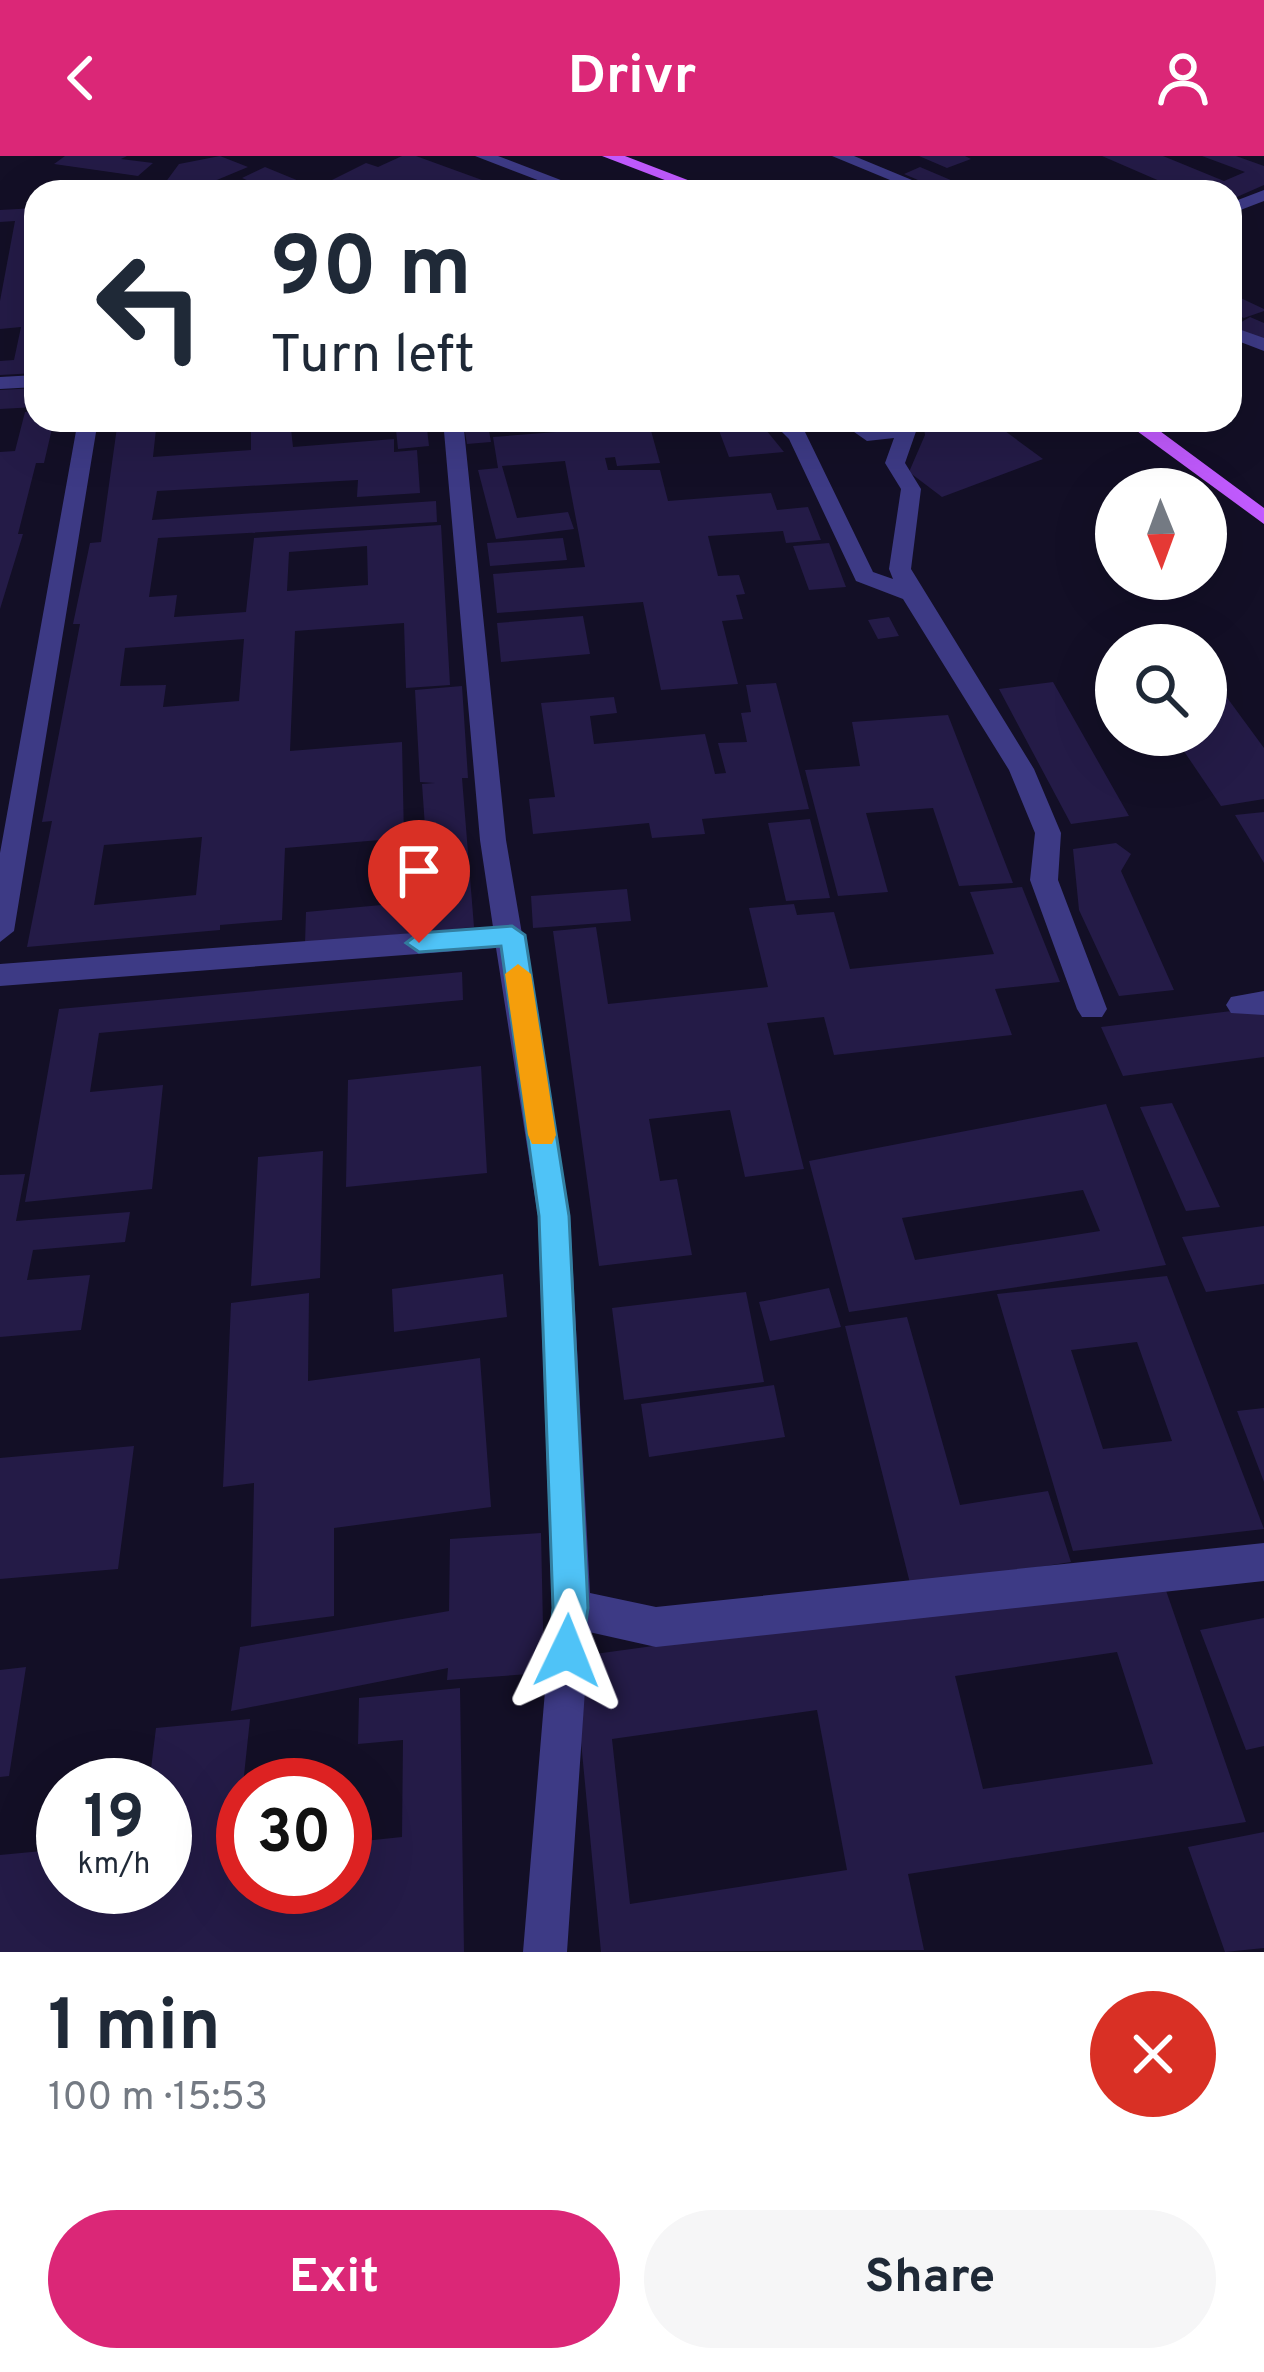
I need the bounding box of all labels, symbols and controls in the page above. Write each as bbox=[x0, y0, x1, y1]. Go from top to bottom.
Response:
text: Drivr bbox=[568, 44, 696, 113]
icon: back bbox=[48, 45, 114, 111]
icon: person bbox=[1150, 45, 1216, 111]
text: 90 m bbox=[270, 219, 472, 325]
icon: left bbox=[72, 228, 228, 384]
text: Turn left bbox=[270, 323, 475, 392]
north arrow bbox=[1095, 468, 1227, 600]
map controls bbox=[1095, 468, 1227, 756]
button: search bbox=[1095, 624, 1227, 756]
pin bbox=[368, 820, 470, 943]
icon: arrive bbox=[386, 838, 452, 904]
position arrow bbox=[504, 1588, 630, 1714]
speed limit sign: 30 bbox=[216, 1758, 372, 1914]
text: 19 bbox=[84, 1783, 144, 1859]
text: km/h bbox=[78, 1847, 150, 1884]
text: 1 min bbox=[48, 1984, 221, 2076]
button: close bbox=[1090, 1991, 1216, 2117]
text: 100 m · 15:53 bbox=[48, 2075, 268, 2124]
button: Exit bbox=[48, 2210, 620, 2348]
button: Share bbox=[644, 2210, 1216, 2348]

